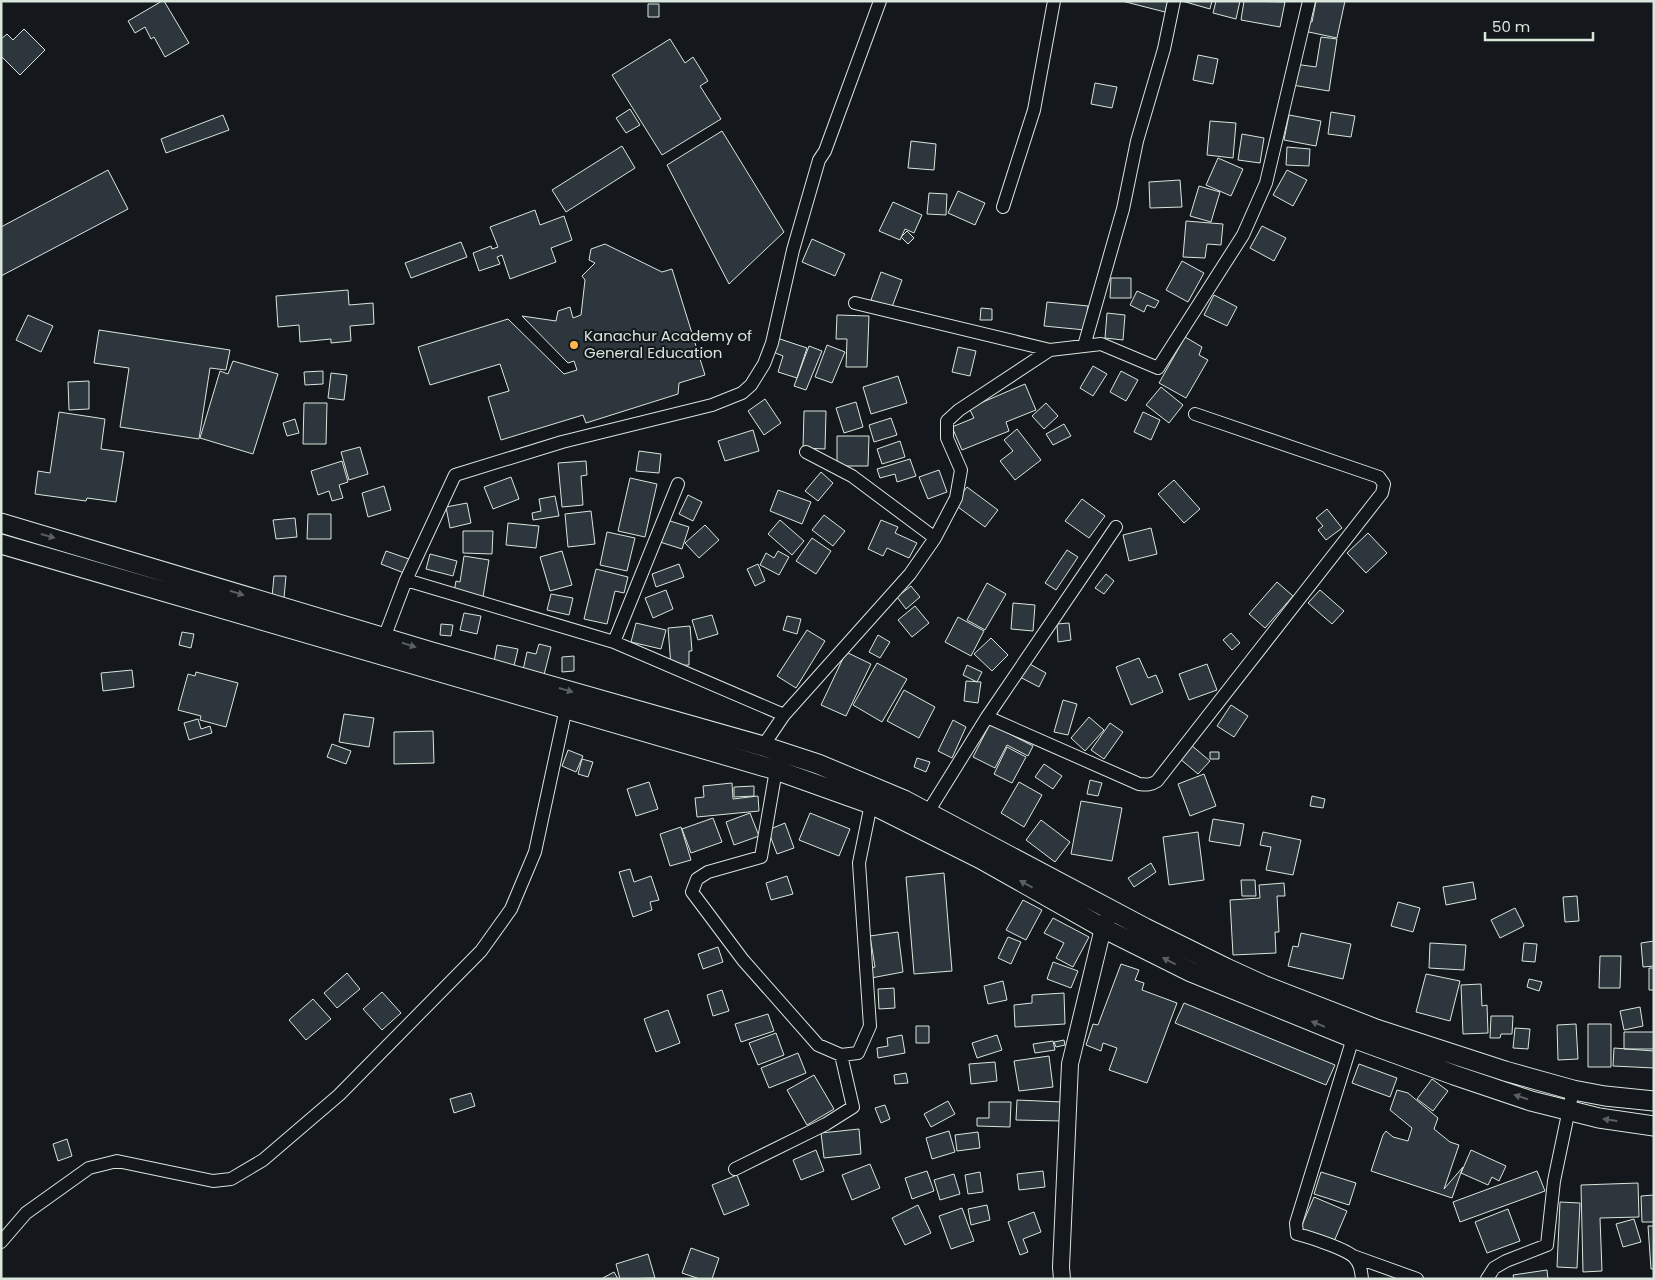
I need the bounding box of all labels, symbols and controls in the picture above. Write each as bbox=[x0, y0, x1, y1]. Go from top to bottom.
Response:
scale bar bbox=[1485, 10, 1592, 42]
text: 50 m bbox=[1492, 16, 1530, 37]
place label: Kanachur Academy of General Education bbox=[584, 325, 752, 363]
marker: Kanachur Academy of General Education bbox=[568, 339, 580, 351]
one-way arrow bbox=[41, 533, 56, 541]
one-way arrow bbox=[230, 590, 245, 598]
one-way arrow bbox=[402, 642, 417, 650]
one-way arrow bbox=[558, 686, 573, 694]
one-way arrow bbox=[1018, 880, 1033, 888]
one-way arrow bbox=[1161, 957, 1176, 965]
one-way arrow bbox=[1310, 1020, 1325, 1028]
one-way arrow bbox=[1513, 1093, 1528, 1100]
one-way arrow bbox=[1602, 1115, 1618, 1123]

